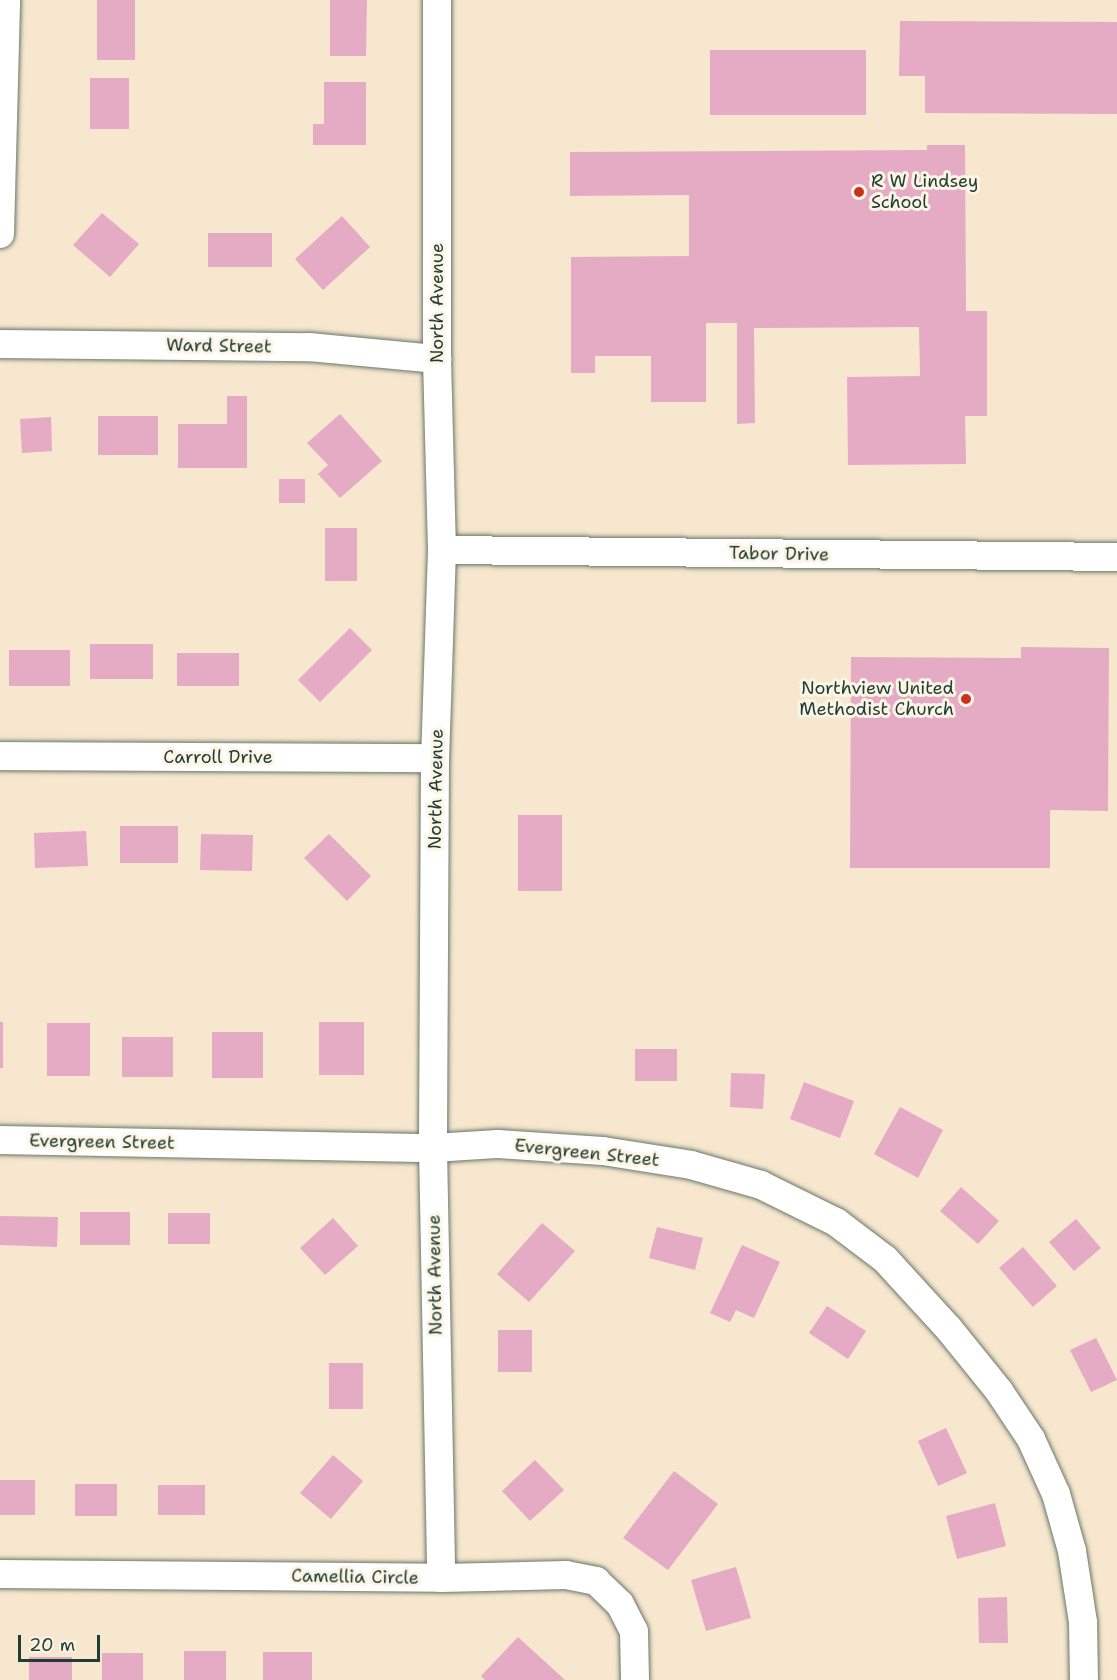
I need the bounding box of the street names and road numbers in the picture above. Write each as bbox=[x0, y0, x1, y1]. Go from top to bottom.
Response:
street label: North Avenue bbox=[426, 243, 448, 363]
street label: Ward Street bbox=[166, 334, 272, 358]
street label: Tabor Drive bbox=[729, 542, 829, 566]
street label: North Avenue bbox=[424, 729, 448, 849]
street label: Carroll Drive bbox=[163, 746, 273, 768]
street label: Evergreen Street bbox=[29, 1130, 175, 1154]
street label: Evergreen Street bbox=[513, 1135, 661, 1171]
street label: North Avenue bbox=[423, 1215, 447, 1335]
street label: Camellia Circle bbox=[291, 1565, 419, 1589]

